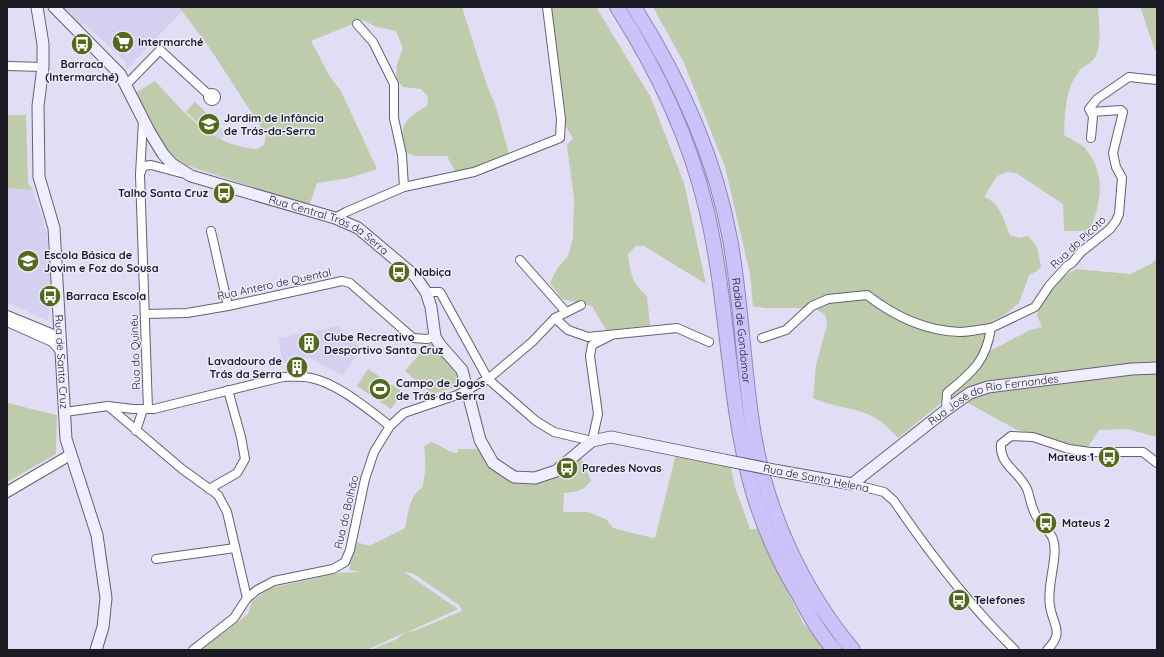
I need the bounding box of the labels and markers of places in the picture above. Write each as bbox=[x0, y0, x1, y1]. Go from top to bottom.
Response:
supermarket icon: Intermarché bbox=[110, 29, 136, 55]
bus stop icon: Barraca (Intermarché) bbox=[69, 31, 95, 57]
place label: Intermarché bbox=[138, 35, 204, 49]
place label: Barraca (Intermarché) bbox=[45, 57, 119, 84]
school or university icon: Jardim de Infância de Trás-da-Serra bbox=[196, 111, 222, 137]
place label: Jardim de Infância de Trás-da-Serra bbox=[224, 111, 324, 138]
bus stop icon: Talho Santa Cruz bbox=[211, 180, 237, 206]
place label: Talho Santa Cruz bbox=[118, 186, 209, 200]
school or university icon: Escola Básica de Jovim e Foz do Sousa bbox=[15, 248, 41, 274]
place label: Escola Básica de Jovim e Foz do Sousa bbox=[44, 248, 159, 275]
bus stop icon: Nabiça bbox=[386, 259, 412, 285]
place label: Nabiça bbox=[414, 265, 451, 279]
bus stop icon: Barraca Escola bbox=[37, 283, 63, 309]
place label: Barraca Escola bbox=[66, 289, 146, 303]
building icon: Clube Recreativo Desportivo Santa Cruz bbox=[296, 330, 322, 356]
place label: Clube Recreativo Desportivo Santa Cruz bbox=[324, 330, 444, 357]
place label: Lavadouro de Trás da Serra bbox=[208, 354, 282, 381]
building icon: Lavadouro de Trás da Serra bbox=[284, 354, 310, 380]
sports icon: Campo de Jogos de Trás da Serra bbox=[367, 376, 393, 402]
place label: Campo de Jogos de Trás da Serra bbox=[396, 376, 485, 403]
bus stop icon: Mateus 1 bbox=[1096, 444, 1122, 470]
place label: Mateus 1 bbox=[1048, 450, 1094, 464]
bus stop icon: Paredes Novas bbox=[554, 455, 580, 481]
place label: Paredes Novas bbox=[582, 461, 662, 475]
bus stop icon: Mateus 2 bbox=[1033, 510, 1059, 536]
place label: Mateus 2 bbox=[1062, 516, 1110, 530]
bus stop icon: Telefones bbox=[946, 587, 972, 613]
place label: Telefones bbox=[974, 593, 1025, 607]

